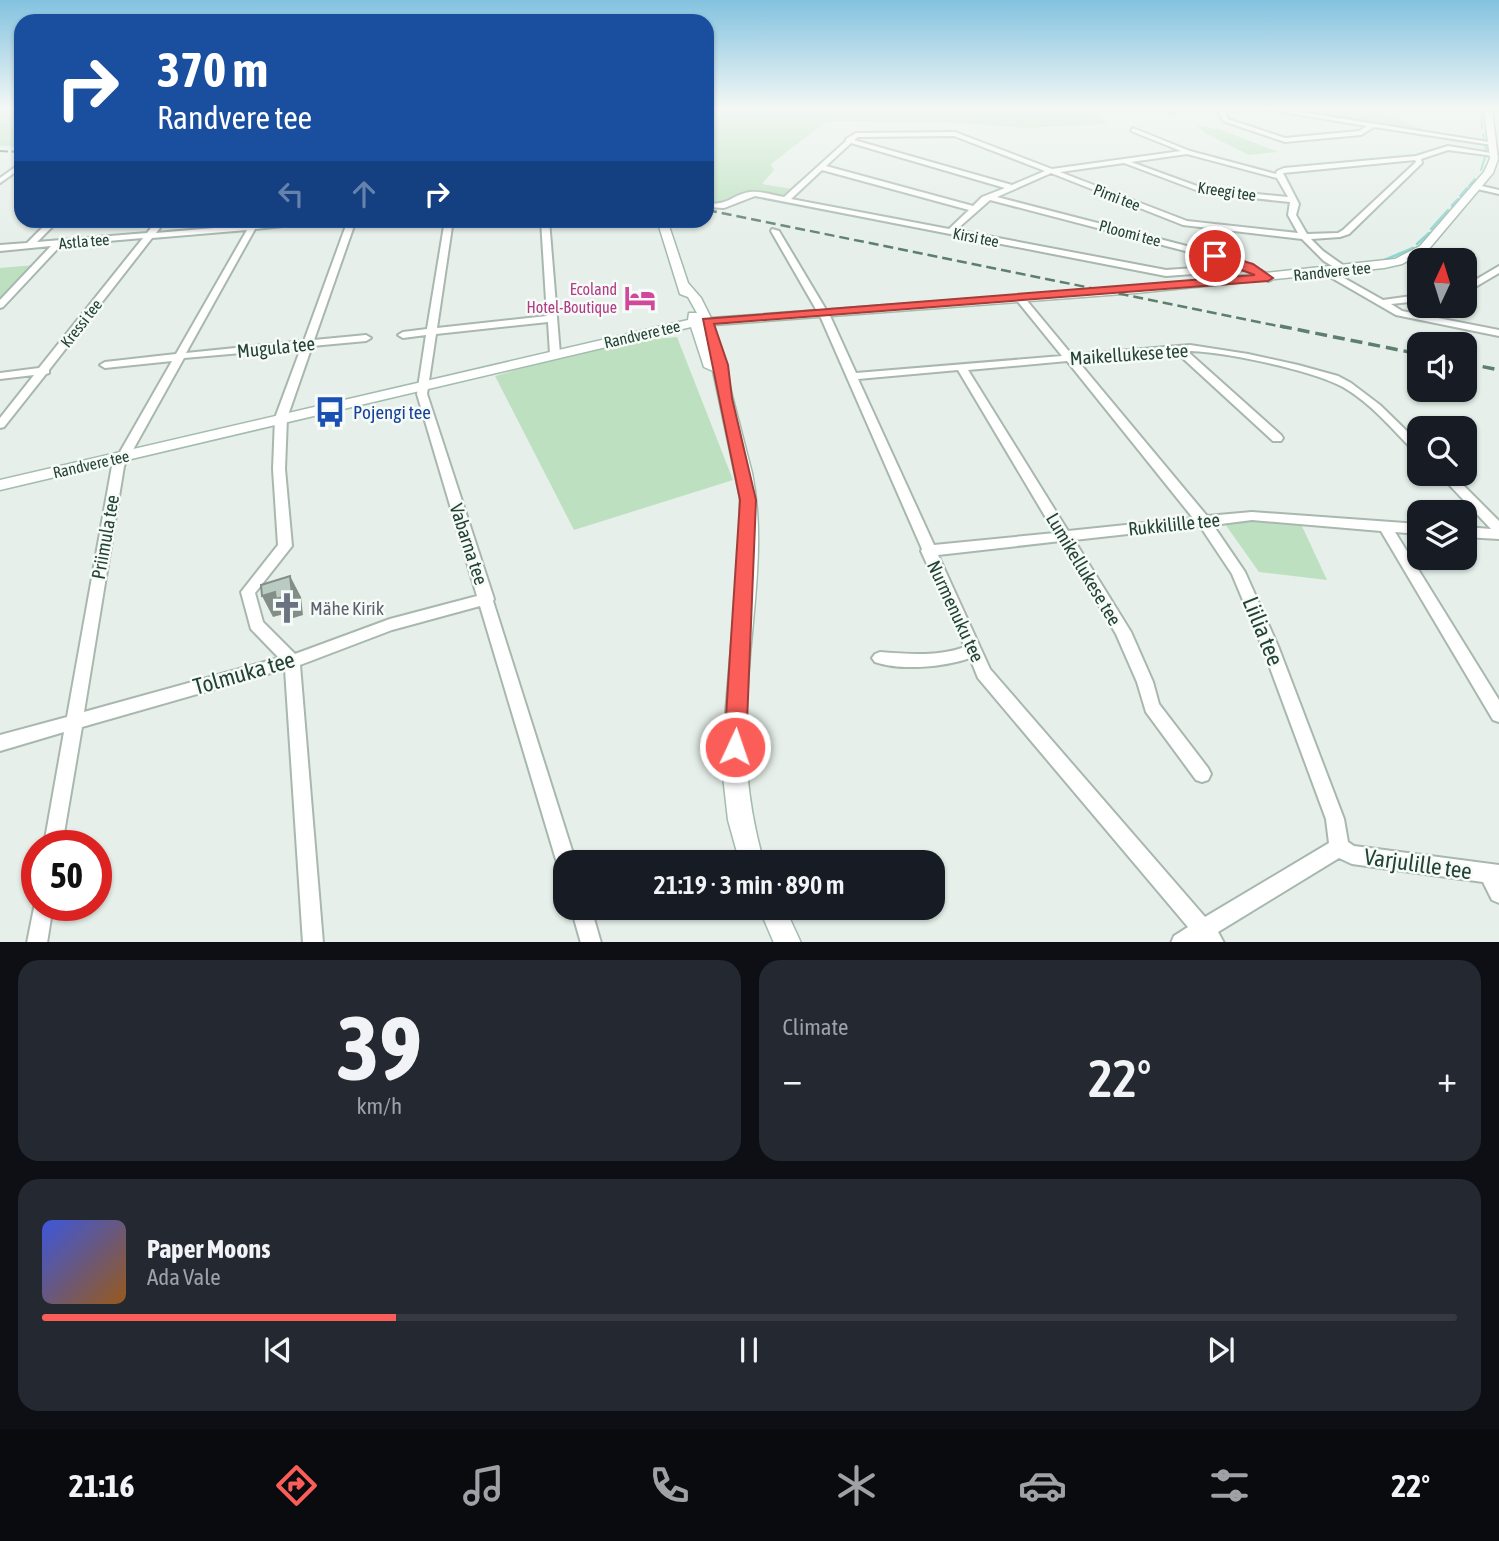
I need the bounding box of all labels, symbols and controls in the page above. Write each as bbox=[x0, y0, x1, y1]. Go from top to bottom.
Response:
text: 370 m bbox=[157, 41, 268, 97]
icon: right bbox=[42, 42, 133, 133]
text: Randvere tee bbox=[157, 99, 312, 136]
icon: left bbox=[272, 175, 310, 213]
icon: ahead bbox=[345, 175, 383, 213]
icon: right bbox=[418, 175, 456, 213]
street label: Kreegi tee bbox=[1197, 178, 1257, 205]
street label: Pirni tee bbox=[1091, 180, 1143, 214]
street label: Ploomi tee bbox=[1097, 216, 1163, 250]
street label: Kirsi tee bbox=[951, 224, 1001, 250]
pin bbox=[1185, 226, 1245, 286]
street label: Astla tee bbox=[58, 230, 110, 252]
icon: arrive bbox=[1196, 237, 1234, 275]
north arrow bbox=[1407, 248, 1477, 318]
map controls bbox=[1407, 248, 1477, 570]
street label: Randvere tee bbox=[1292, 258, 1372, 284]
place label: Ecoland Hotel-Boutique bbox=[527, 280, 617, 317]
hotel icon: Ecoland Hotel-Boutique bbox=[623, 281, 657, 315]
street label: Kressi tee bbox=[57, 295, 105, 351]
street label: Randvere tee bbox=[602, 317, 682, 351]
street label: Mugula tee bbox=[236, 332, 316, 362]
button: sound bbox=[1407, 332, 1477, 402]
street label: Maikellukese tee bbox=[1069, 339, 1189, 369]
bus stop icon: Pojengi tee bbox=[313, 395, 347, 429]
place label: Pojengi tee bbox=[353, 401, 431, 423]
button: search bbox=[1407, 416, 1477, 486]
street label: Randvere tee bbox=[51, 447, 131, 481]
street label: Priimula tee bbox=[87, 493, 123, 581]
button: layers bbox=[1407, 500, 1477, 570]
street label: Vabarna tee bbox=[446, 501, 492, 587]
street label: Rukkilille tee bbox=[1127, 508, 1221, 540]
street label: Lumikellukese tee bbox=[1042, 509, 1126, 629]
street label: Nurmenuku tee bbox=[923, 557, 989, 665]
church icon: Mähe Kirik bbox=[270, 591, 304, 625]
street label: Liilia tee bbox=[1237, 593, 1289, 669]
place label: Mähe Kirik bbox=[310, 597, 385, 619]
street label: Tolmuka tee bbox=[190, 646, 298, 700]
position arrow bbox=[698, 710, 772, 784]
speed limit sign: 50 bbox=[21, 830, 112, 921]
street label: Varjulille tee bbox=[1362, 844, 1474, 884]
text: 21:19 · 3 min · 890 m bbox=[654, 870, 844, 900]
text: 39 bbox=[336, 995, 422, 1099]
text: Climate bbox=[783, 1014, 848, 1040]
text: 22° bbox=[1088, 1048, 1151, 1108]
text: − bbox=[783, 1057, 802, 1100]
text: + bbox=[1437, 1057, 1457, 1100]
text: km/h bbox=[356, 1093, 402, 1119]
text: Paper Moons bbox=[147, 1234, 270, 1264]
text: Ada Vale bbox=[147, 1264, 221, 1290]
icon: previous bbox=[259, 1331, 297, 1369]
icon: pause bbox=[730, 1331, 768, 1369]
icon: next bbox=[1202, 1331, 1240, 1369]
icon: directions bbox=[272, 1461, 321, 1510]
icon: music bbox=[459, 1461, 508, 1510]
icon: phone bbox=[645, 1461, 694, 1510]
icon: climate bbox=[832, 1461, 881, 1510]
icon: car bbox=[1018, 1461, 1067, 1510]
icon: filters bbox=[1205, 1461, 1254, 1510]
text: 21:16 bbox=[69, 1467, 135, 1504]
text: 22° bbox=[1391, 1467, 1430, 1504]

